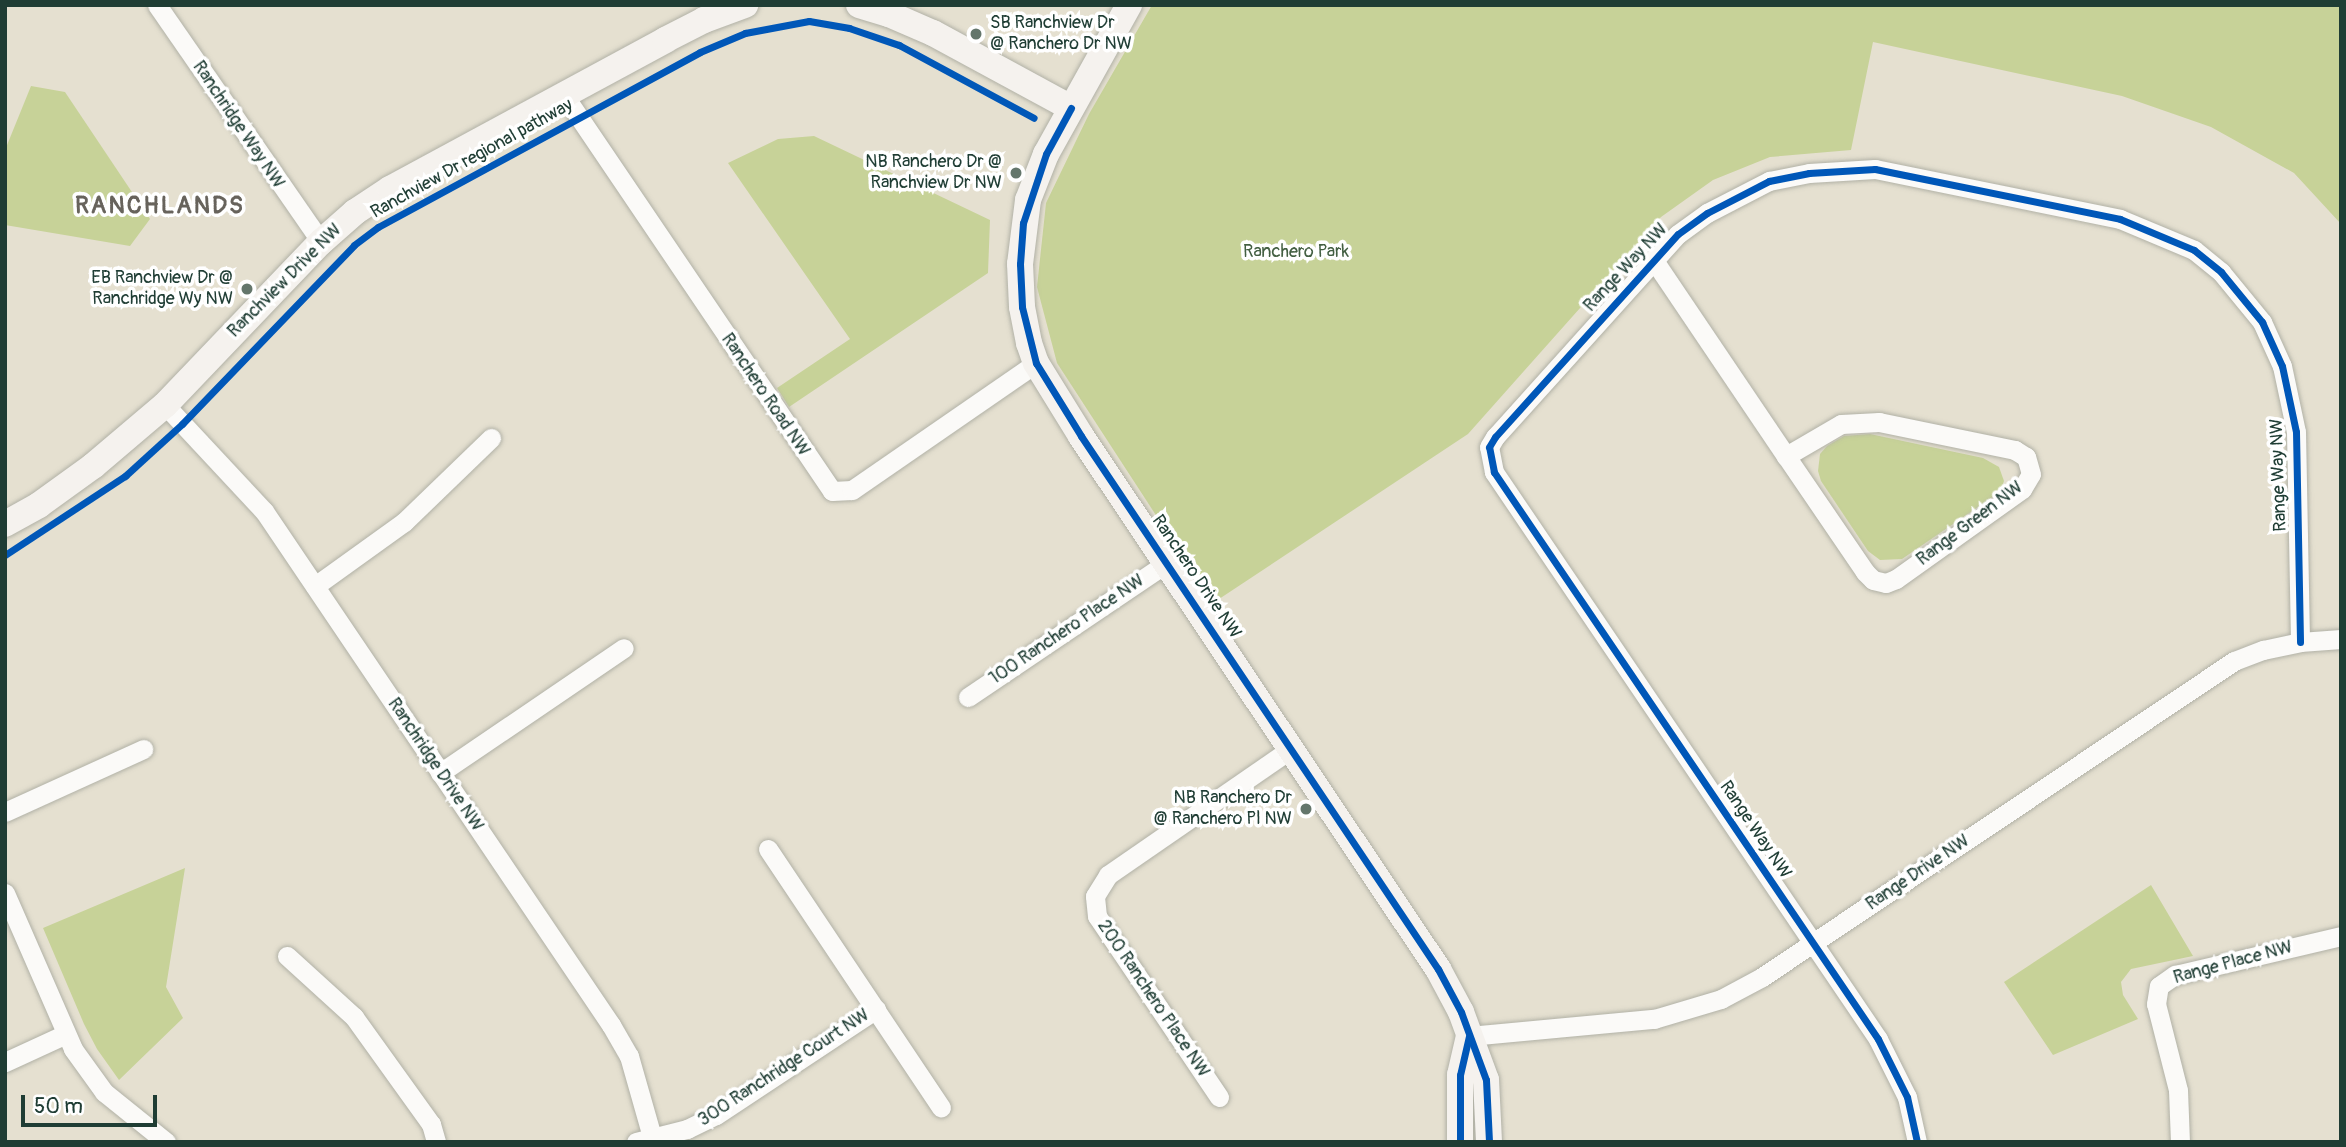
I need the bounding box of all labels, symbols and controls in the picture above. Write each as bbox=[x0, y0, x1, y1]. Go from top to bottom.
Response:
place label: SB Ranchview Dr @ Ranchero Dr NW bbox=[990, 13, 1132, 56]
marker: SB Ranchview Dr @ Ranchero Dr NW bbox=[968, 26, 984, 42]
street label: Ranchridge Way NW bbox=[187, 57, 289, 193]
street label: Ranchview Dr regional pathway bbox=[367, 94, 577, 224]
place label: NB Ranchero Dr @ Ranchview Dr NW bbox=[865, 152, 1002, 194]
marker: NB Ranchero Dr @ Ranchview Dr NW bbox=[1008, 165, 1024, 181]
district label: RANCHLANDS bbox=[76, 192, 244, 220]
street label: Range Way NW bbox=[1580, 219, 1672, 317]
street label: Ranchview Drive NW bbox=[224, 220, 346, 342]
park label: Ranchero Park bbox=[1243, 241, 1349, 263]
place label: EB Ranchview Dr @ Ranchridge Wy NW bbox=[91, 268, 233, 310]
marker: EB Ranchview Dr @ Ranchridge Wy NW bbox=[239, 281, 255, 297]
street label: Ranchero Road NW bbox=[716, 330, 814, 460]
street label: Range Way NW bbox=[2266, 418, 2292, 532]
street label: Range Green NW bbox=[1913, 477, 2027, 571]
street label: Ranchero Drive NW bbox=[1147, 511, 1245, 643]
street label: 100 Ranchero Place NW bbox=[985, 570, 1149, 690]
street label: Ranchridge Drive NW bbox=[382, 694, 488, 836]
street label: Range Way NW bbox=[1714, 777, 1796, 883]
place label: NB Ranchero Dr @ Ranchero Pl NW bbox=[1154, 788, 1292, 830]
marker: NB Ranchero Dr @ Ranchero Pl NW bbox=[1298, 801, 1314, 817]
street label: Range Drive NW bbox=[1862, 830, 1974, 916]
street label: 200 Ranchero Place NW bbox=[1092, 916, 1214, 1082]
street label: Range Place NW bbox=[2171, 937, 2295, 989]
street label: 300 Ranchridge Court NW bbox=[694, 1005, 874, 1131]
scale bar bbox=[24, 1080, 161, 1124]
text: 50 m bbox=[34, 1093, 83, 1120]

